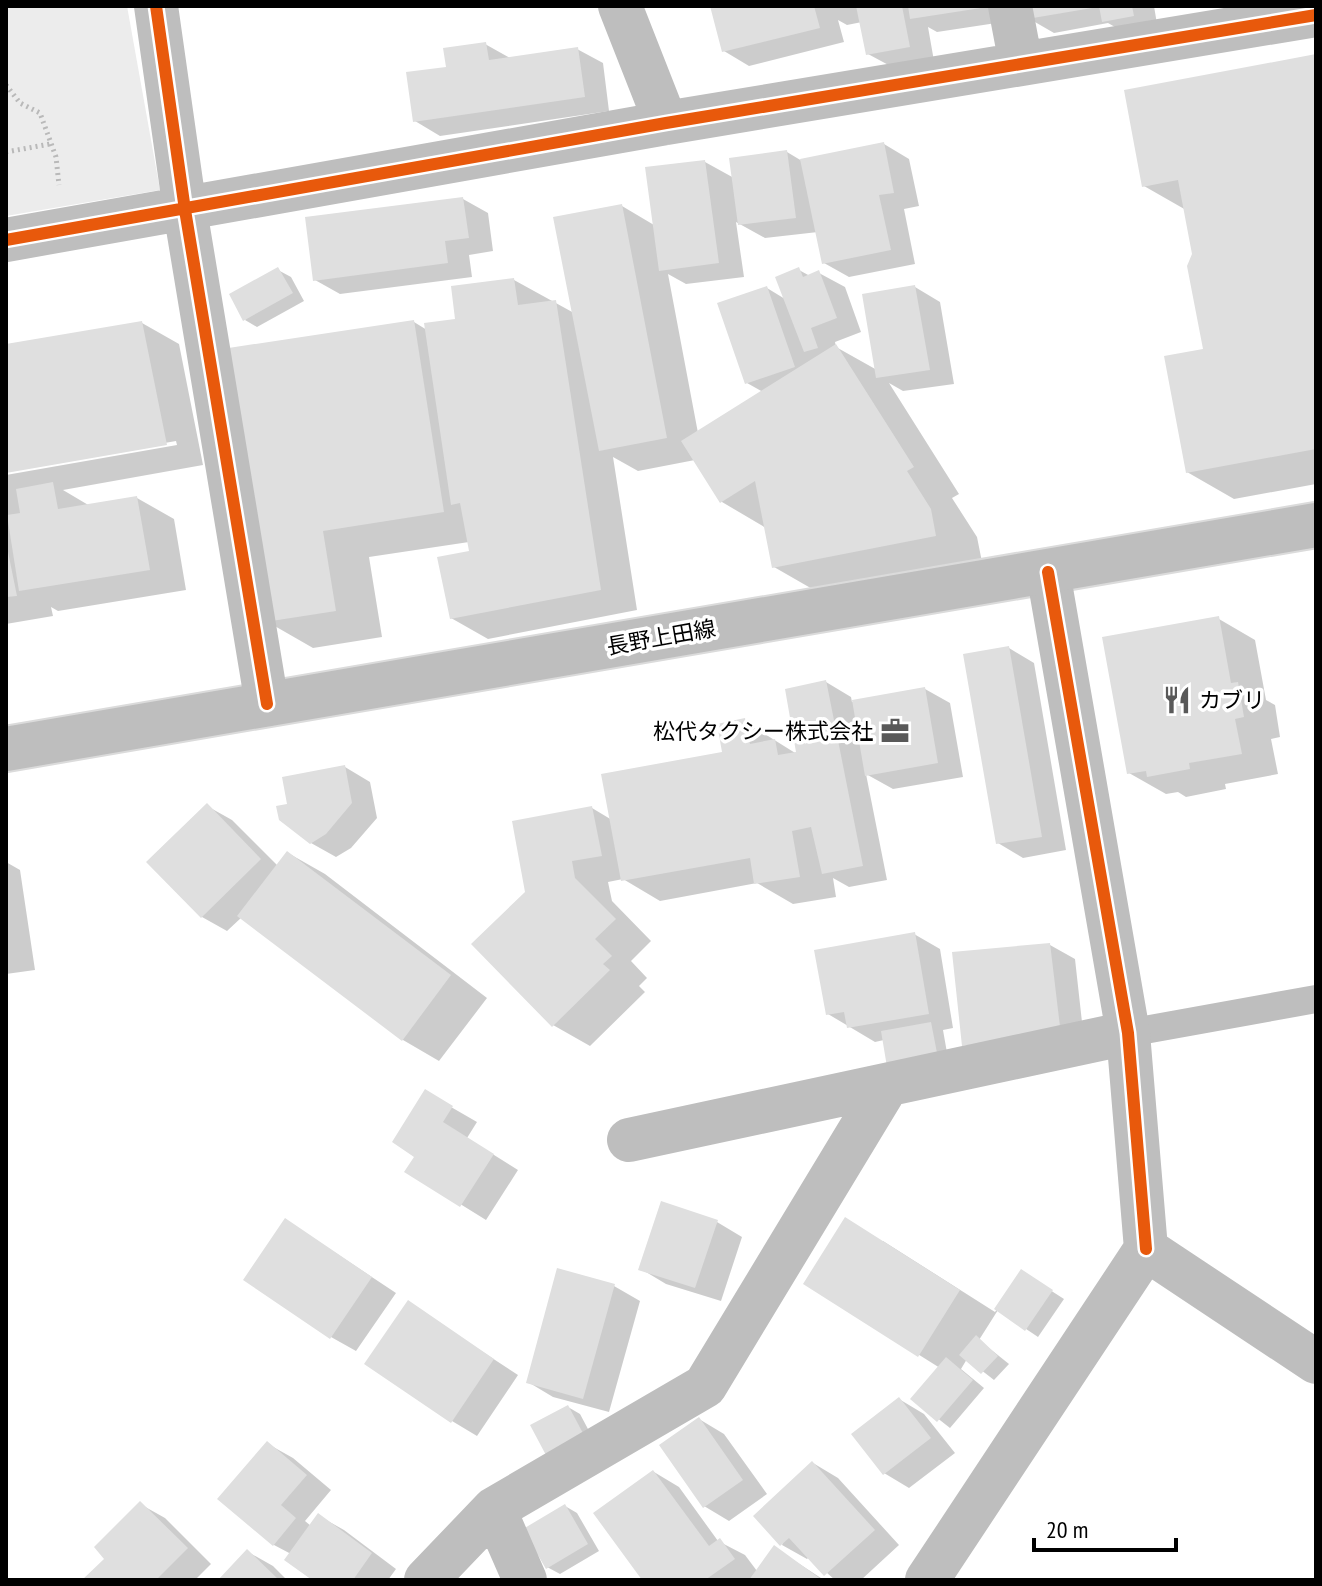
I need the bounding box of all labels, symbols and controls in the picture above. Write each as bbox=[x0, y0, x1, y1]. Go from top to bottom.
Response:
street label: 長野上田線 bbox=[604, 614, 718, 660]
restaurant icon: カブリ bbox=[1162, 685, 1192, 715]
place label: カブリ bbox=[1199, 686, 1265, 714]
office icon: 松代タクシー株式会社 bbox=[880, 716, 910, 746]
place label: 松代タクシー株式会社 bbox=[653, 717, 873, 745]
scale bar bbox=[1034, 1502, 1176, 1552]
text: 20 m bbox=[1046, 1514, 1088, 1545]

